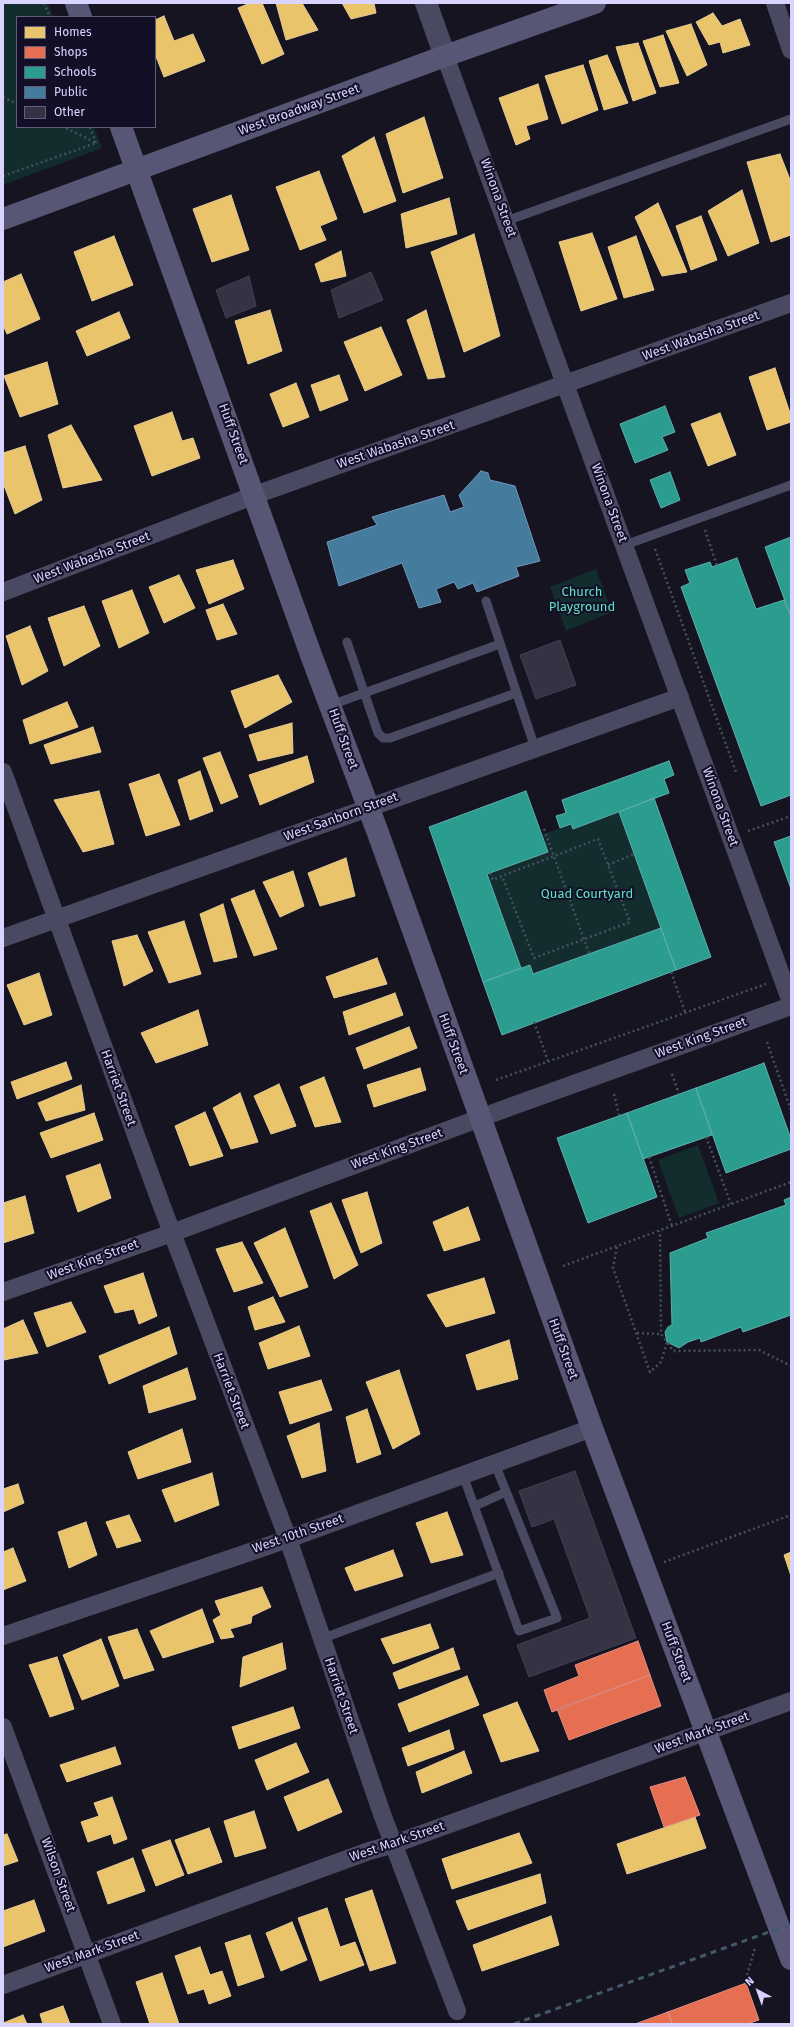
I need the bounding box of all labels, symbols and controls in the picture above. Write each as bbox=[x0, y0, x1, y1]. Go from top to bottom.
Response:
legend bbox=[16, 16, 156, 128]
text: Homes bbox=[54, 25, 92, 39]
text: Shops bbox=[54, 45, 87, 59]
text: Schools bbox=[54, 65, 96, 79]
street label: West Broadway Street bbox=[236, 81, 362, 139]
text: Public bbox=[54, 85, 87, 99]
text: Other bbox=[54, 105, 85, 119]
street label: Winona Street bbox=[476, 156, 520, 240]
street label: West Wabasha Street bbox=[640, 308, 762, 364]
street label: Huff Street bbox=[215, 401, 251, 467]
street label: West Wabasha Street bbox=[335, 418, 457, 472]
street label: Winona Street bbox=[587, 461, 631, 545]
street label: West Wabasha Street bbox=[32, 529, 152, 587]
park label: Church Playground bbox=[549, 584, 615, 615]
street label: Huff Street bbox=[325, 706, 361, 772]
street label: Winona Street bbox=[698, 765, 742, 849]
street label: West Sanborn Street bbox=[282, 789, 400, 845]
park label: Quad Courtyard bbox=[541, 886, 633, 902]
street label: Huff Street bbox=[435, 1011, 471, 1077]
street label: West King Street bbox=[653, 1014, 749, 1062]
street label: Harriet Street bbox=[97, 1048, 139, 1128]
street label: West King Street bbox=[349, 1125, 445, 1173]
street label: West King Street bbox=[45, 1236, 141, 1284]
street label: Huff Street bbox=[545, 1316, 581, 1382]
street label: Harriet Street bbox=[209, 1351, 253, 1431]
street label: West 10th Street bbox=[250, 1511, 346, 1557]
street label: Huff Street bbox=[657, 1619, 695, 1685]
street label: Harriet Street bbox=[321, 1656, 361, 1736]
street label: West Mark Street bbox=[653, 1709, 751, 1757]
street label: West Mark Street bbox=[347, 1818, 447, 1866]
street label: Wilson Street bbox=[37, 1836, 79, 1914]
street label: West Mark Street bbox=[43, 1928, 141, 1976]
north arrow bbox=[738, 1971, 778, 2011]
text: N bbox=[743, 1974, 757, 1989]

